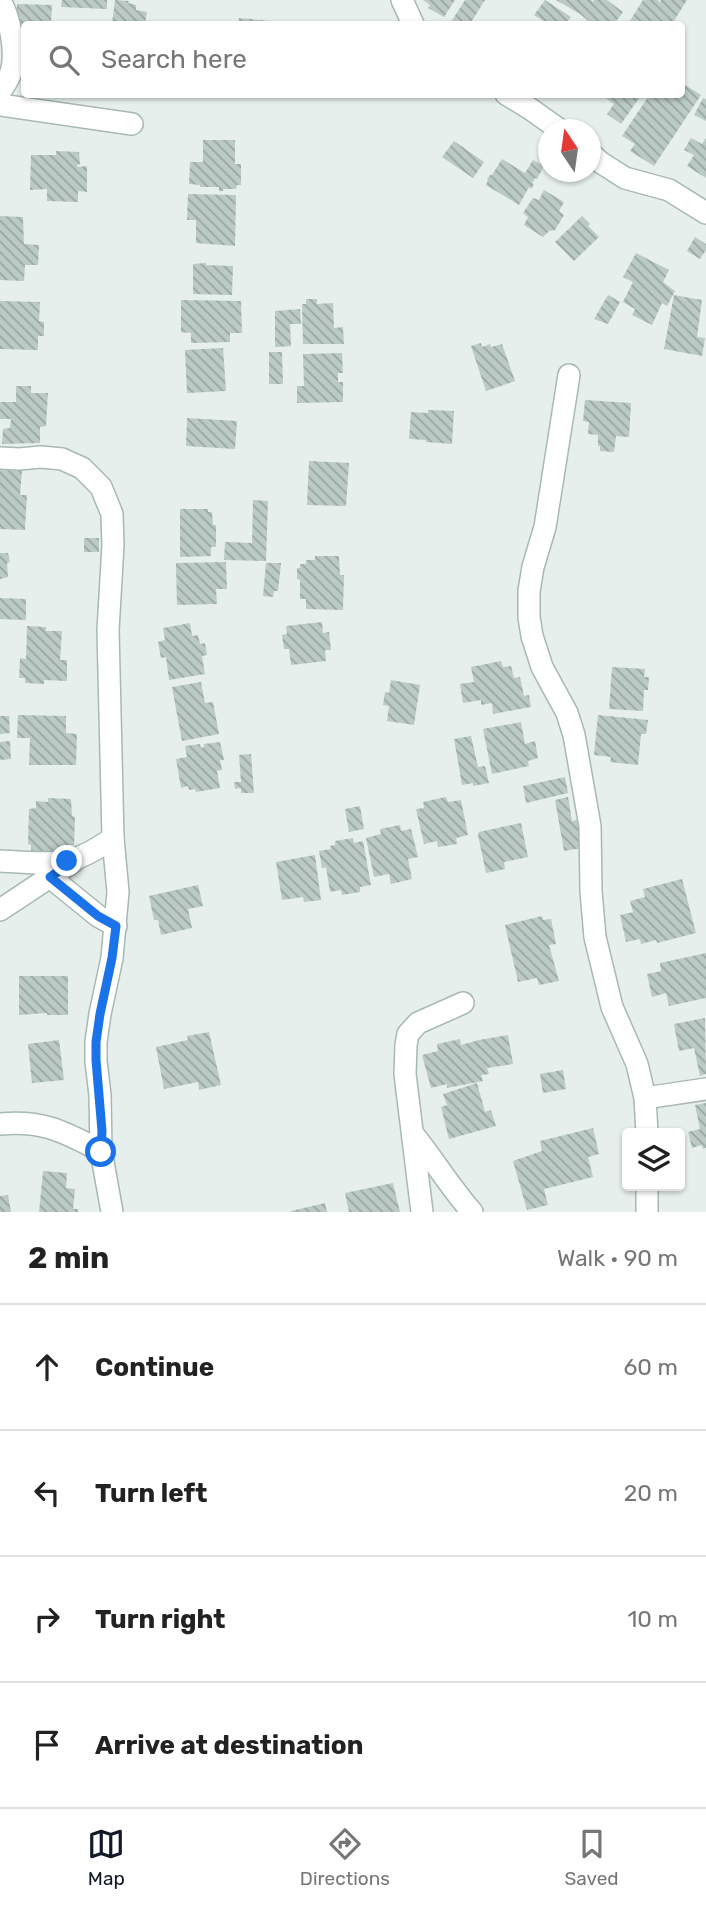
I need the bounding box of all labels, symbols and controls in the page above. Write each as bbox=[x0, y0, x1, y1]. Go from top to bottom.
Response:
search box bbox=[21, 21, 685, 98]
icon: search bbox=[45, 41, 83, 79]
text: Search here bbox=[101, 44, 247, 75]
north arrow bbox=[538, 119, 601, 182]
route end bbox=[51, 845, 82, 876]
map controls bbox=[622, 1128, 685, 1191]
button: layers bbox=[622, 1128, 685, 1191]
route start bbox=[85, 1136, 116, 1167]
text: 2 min bbox=[28, 1240, 109, 1276]
text: Walk · 90 m bbox=[557, 1244, 678, 1272]
icon: ahead bbox=[28, 1348, 66, 1386]
text: Continue bbox=[95, 1352, 214, 1383]
text: 60 m bbox=[623, 1353, 678, 1381]
icon: left bbox=[28, 1474, 66, 1512]
text: Turn left bbox=[95, 1478, 207, 1509]
text: 20 m bbox=[624, 1479, 678, 1507]
icon: right bbox=[28, 1600, 66, 1638]
text: Turn right bbox=[95, 1604, 225, 1635]
text: 10 m bbox=[627, 1605, 678, 1633]
icon: arrive bbox=[28, 1726, 66, 1764]
text: Arrive at destination bbox=[95, 1730, 363, 1761]
tab: Map bbox=[87, 1825, 125, 1890]
tab: Directions bbox=[300, 1825, 390, 1890]
tab: Saved bbox=[564, 1825, 619, 1890]

